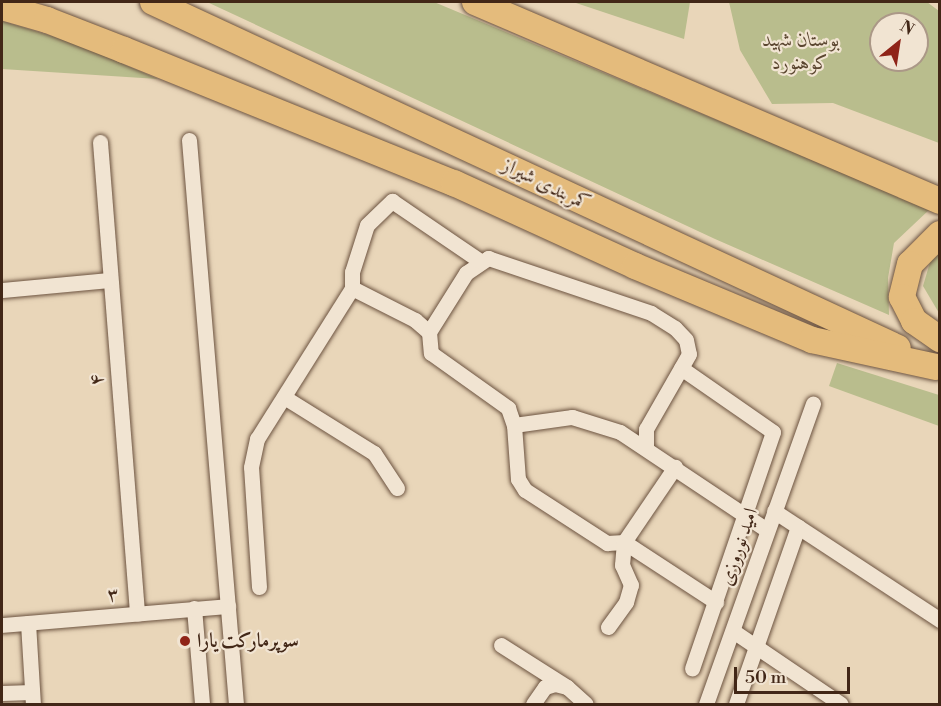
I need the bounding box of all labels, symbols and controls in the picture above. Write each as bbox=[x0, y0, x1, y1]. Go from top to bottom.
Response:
north arrow bbox=[869, 12, 929, 72]
text: N bbox=[897, 16, 917, 40]
park label: بوستان شهید کوهنورد bbox=[762, 29, 840, 76]
street label: کمربندی شیراز bbox=[498, 153, 594, 217]
street label: ۴ bbox=[85, 373, 109, 387]
street label: امید نوروزی bbox=[715, 505, 763, 589]
street label: ۳ bbox=[106, 583, 120, 607]
place label: سوپرمارکت یارا bbox=[197, 629, 299, 653]
marker: سوپرمارکت یارا bbox=[178, 634, 192, 648]
scale bar bbox=[737, 655, 852, 693]
text: 50 m bbox=[745, 666, 786, 689]

